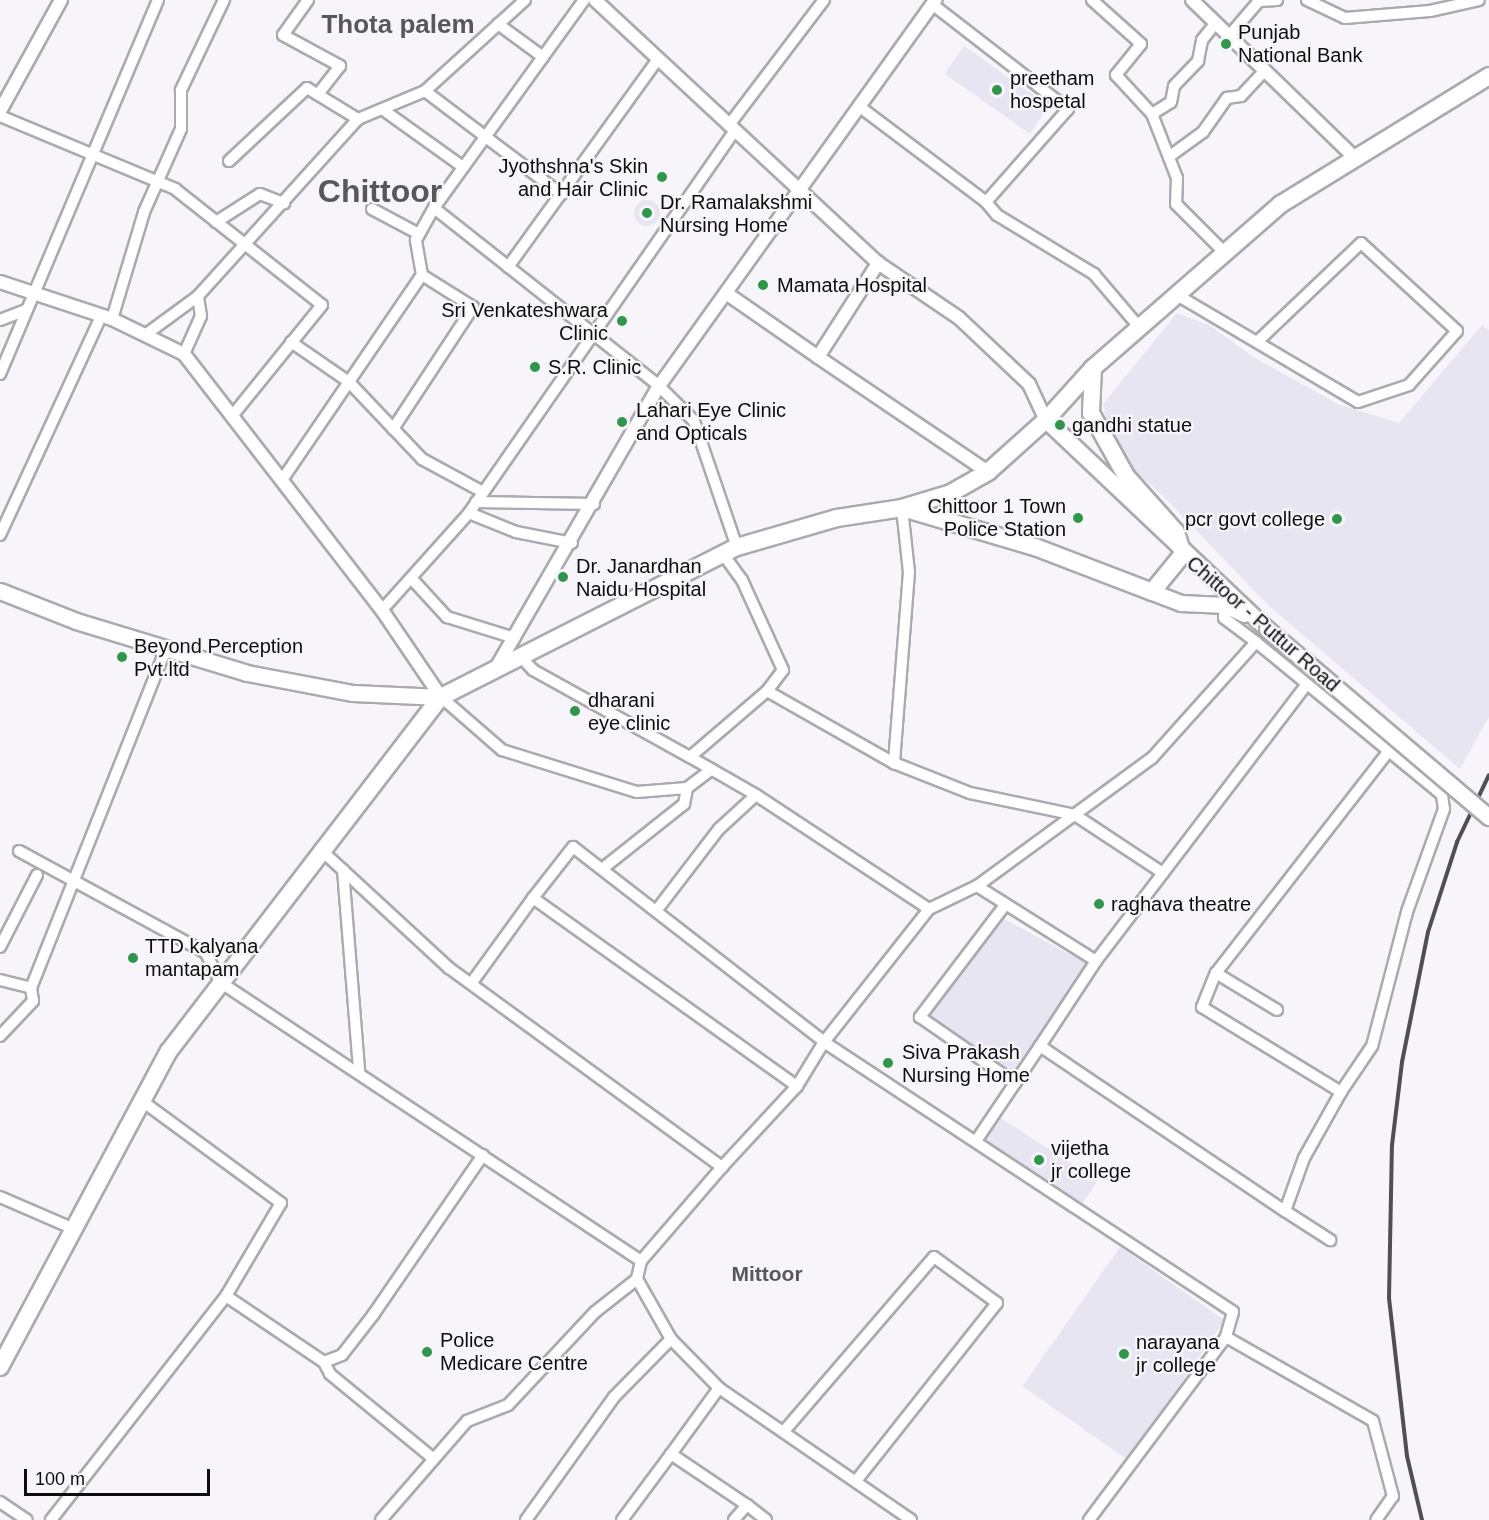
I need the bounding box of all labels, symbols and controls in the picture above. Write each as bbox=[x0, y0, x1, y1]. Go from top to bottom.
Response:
district label: Thota palem bbox=[321, 9, 475, 41]
place label: Punjab National Bank bbox=[1238, 20, 1363, 67]
marker: Punjab National Bank bbox=[1219, 37, 1233, 51]
place label: preetham hospetal bbox=[1010, 66, 1094, 113]
marker: preetham hospetal bbox=[988, 81, 1006, 99]
place label: Jyothshna's Skin and Hair Clinic bbox=[499, 154, 648, 201]
marker: Jyothshna's Skin and Hair Clinic bbox=[653, 168, 671, 186]
district label: Chittoor bbox=[318, 172, 442, 210]
place label: Dr. Ramalakshmi Nursing Home bbox=[660, 190, 812, 237]
marker: Dr. Ramalakshmi Nursing Home bbox=[638, 204, 656, 222]
place label: Mamata Hospital bbox=[777, 273, 927, 297]
marker: Mamata Hospital bbox=[754, 276, 772, 294]
place label: Sri Venkateshwara Clinic bbox=[441, 298, 608, 345]
marker: Sri Venkateshwara Clinic bbox=[613, 312, 631, 330]
place label: S.R. Clinic bbox=[548, 355, 641, 379]
marker: S.R. Clinic bbox=[526, 358, 544, 376]
place label: Lahari Eye Clinic and Opticals bbox=[636, 398, 786, 445]
marker: Lahari Eye Clinic and Opticals bbox=[613, 413, 631, 431]
place label: gandhi statue bbox=[1072, 413, 1192, 437]
marker: gandhi statue bbox=[1053, 418, 1067, 432]
place label: Chittoor 1 Town Police Station bbox=[927, 494, 1066, 541]
place label: pcr govt college bbox=[1185, 507, 1325, 531]
marker: Chittoor 1 Town Police Station bbox=[1071, 511, 1085, 525]
marker: pcr govt college bbox=[1330, 512, 1344, 526]
street label: Chittoor - Puttur Road bbox=[1182, 551, 1344, 697]
place label: Dr. Janardhan Naidu Hospital bbox=[576, 554, 706, 601]
marker: Dr. Janardhan Naidu Hospital bbox=[554, 568, 572, 586]
place label: Beyond Perception Pvt.ltd bbox=[134, 634, 303, 681]
marker: Beyond Perception Pvt.ltd bbox=[115, 650, 129, 664]
place label: dharani eye clinic bbox=[588, 688, 670, 735]
marker: dharani eye clinic bbox=[566, 702, 584, 720]
place label: raghava theatre bbox=[1111, 892, 1251, 916]
marker: raghava theatre bbox=[1092, 897, 1106, 911]
place label: TTD kalyana mantapam bbox=[145, 934, 258, 981]
marker: TTD kalyana mantapam bbox=[126, 951, 140, 965]
place label: Siva Prakash Nursing Home bbox=[902, 1040, 1030, 1087]
marker: Siva Prakash Nursing Home bbox=[879, 1054, 897, 1072]
place label: vijetha jr college bbox=[1051, 1136, 1131, 1183]
marker: vijetha jr college bbox=[1032, 1153, 1046, 1167]
district label: Mittoor bbox=[731, 1261, 803, 1287]
place label: Police Medicare Centre bbox=[440, 1328, 588, 1375]
place label: narayana jr college bbox=[1136, 1330, 1219, 1377]
marker: Police Medicare Centre bbox=[418, 1343, 436, 1361]
marker: narayana jr college bbox=[1117, 1347, 1131, 1361]
scale bar bbox=[27, 1457, 213, 1495]
text: 100 m bbox=[35, 1469, 85, 1489]

